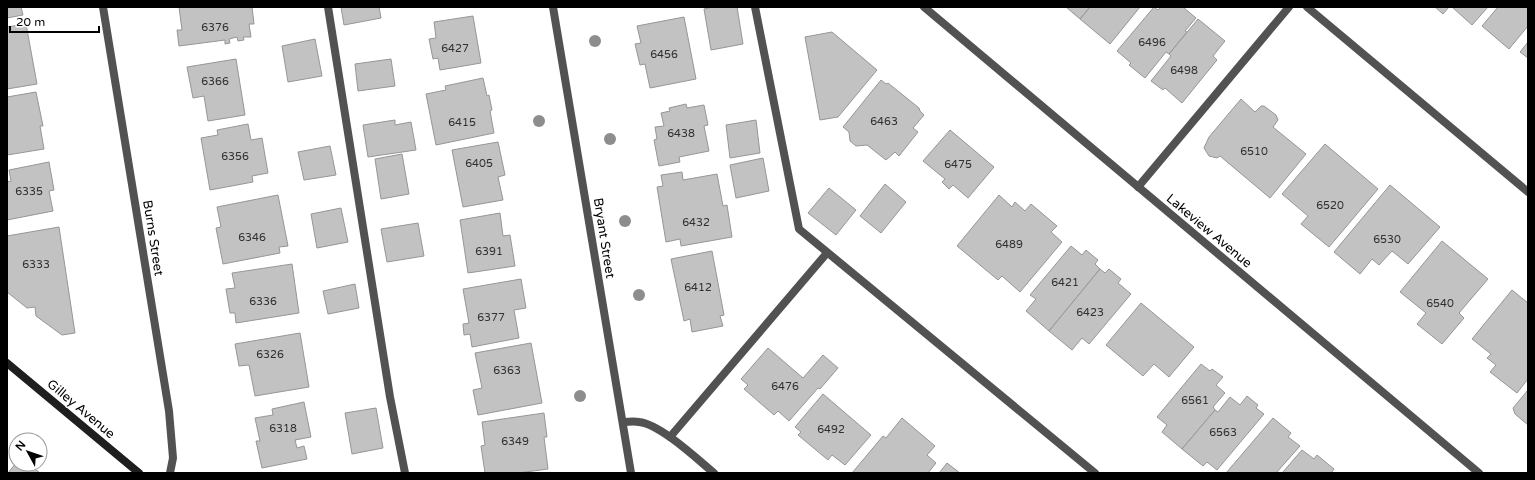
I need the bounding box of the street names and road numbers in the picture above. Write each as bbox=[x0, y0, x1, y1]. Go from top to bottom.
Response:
street label: Lakeview Avenue bbox=[1163, 191, 1255, 271]
street label: Bryant Street bbox=[590, 197, 618, 279]
street label: Burns Street bbox=[139, 199, 167, 277]
street label: Gilley Avenue bbox=[44, 376, 118, 442]

